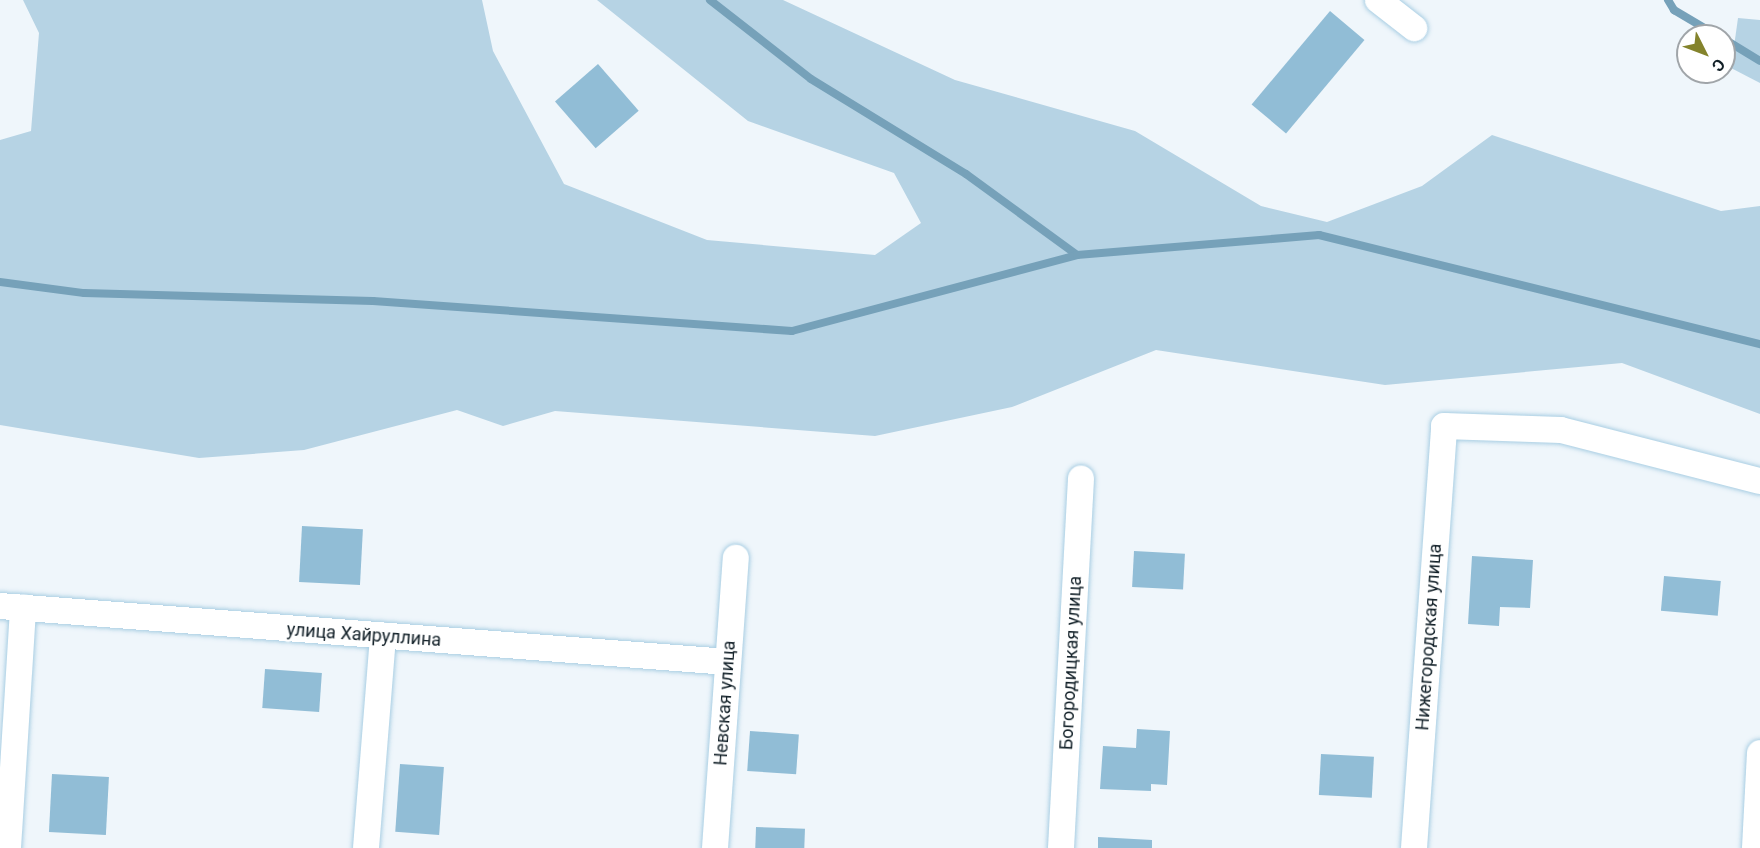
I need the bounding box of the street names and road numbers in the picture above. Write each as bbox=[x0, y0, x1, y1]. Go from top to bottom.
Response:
street label: Нижегородская улица bbox=[1412, 543, 1446, 731]
street label: Богородицкая улица bbox=[1056, 575, 1086, 751]
street label: улица Хайруллина bbox=[286, 619, 442, 651]
street label: Невская улица bbox=[710, 640, 740, 766]

